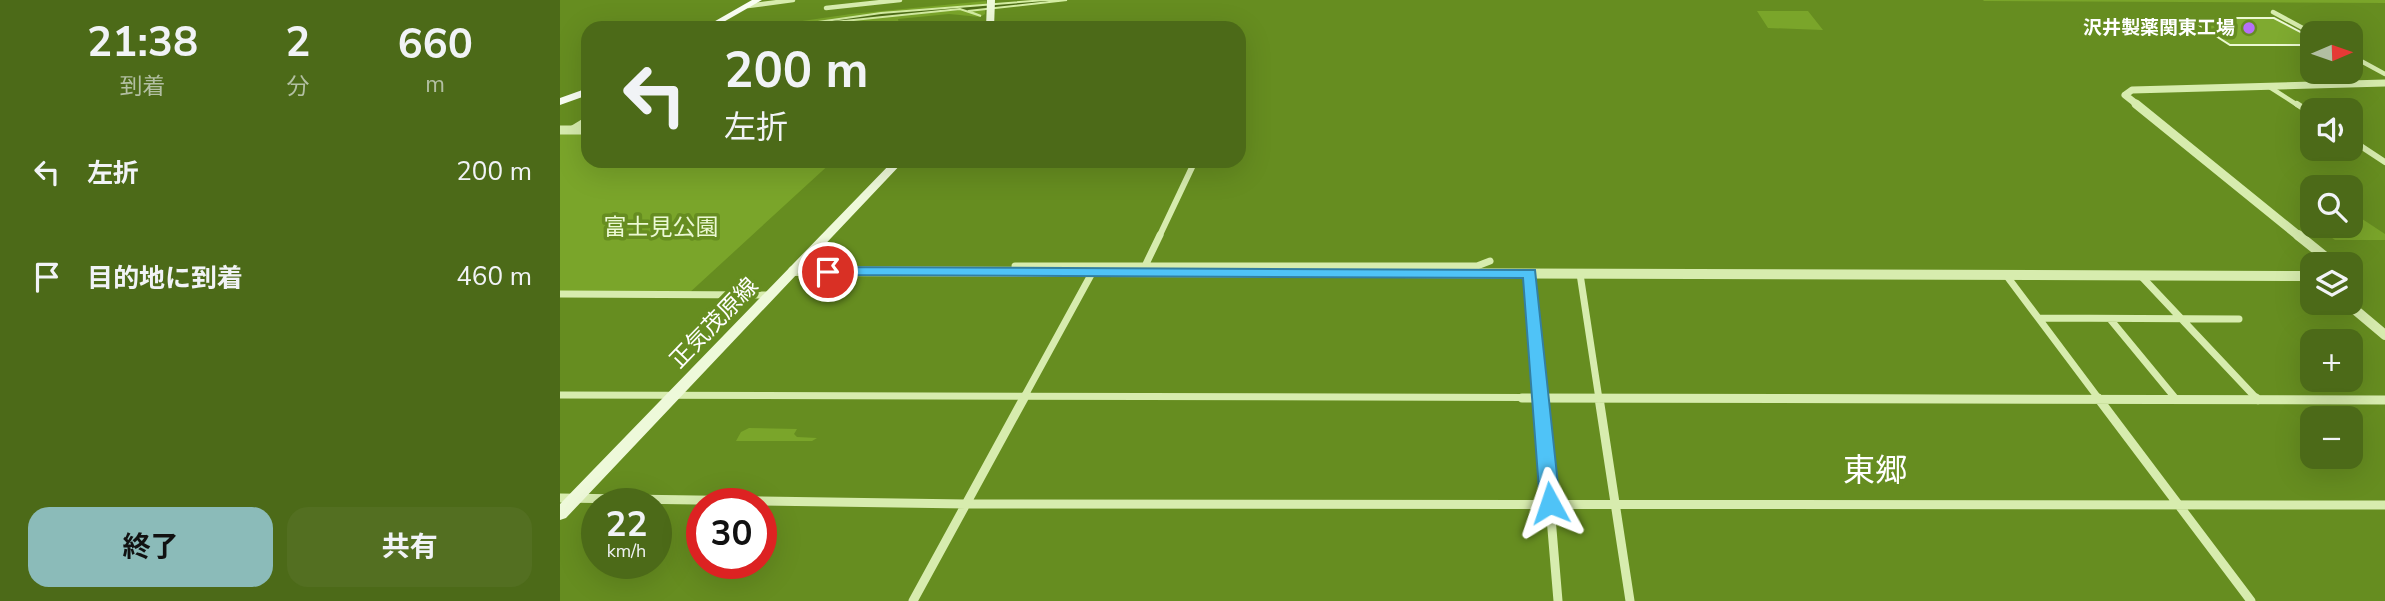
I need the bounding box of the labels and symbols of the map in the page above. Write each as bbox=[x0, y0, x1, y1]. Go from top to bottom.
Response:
place label: 沢井製薬関東工場 bbox=[2083, 15, 2235, 41]
marker: 沢井製薬関東工場 bbox=[2241, 20, 2257, 36]
north arrow bbox=[2300, 21, 2362, 84]
park label: 富士見公園 bbox=[604, 212, 719, 243]
pin bbox=[798, 242, 858, 302]
street label: 正気茂原線 bbox=[663, 271, 765, 375]
district label: 東郷 bbox=[1843, 449, 1907, 492]
position arrow bbox=[1513, 466, 1587, 540]
speed limit sign: 30 bbox=[686, 488, 777, 579]

